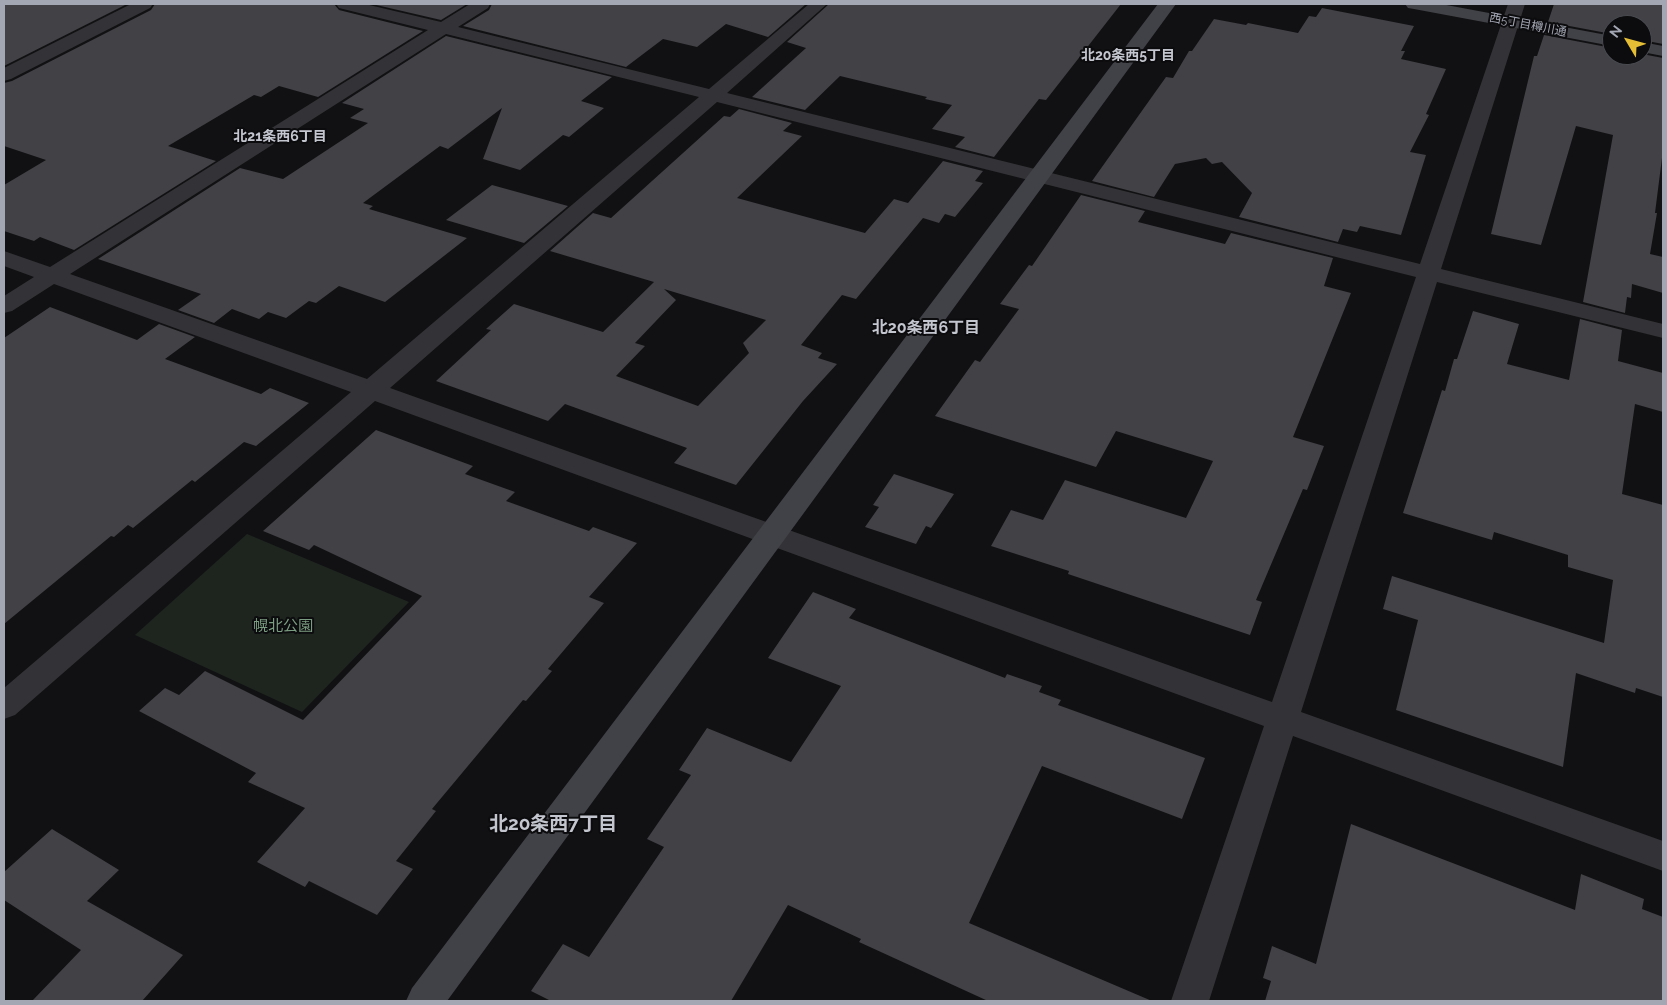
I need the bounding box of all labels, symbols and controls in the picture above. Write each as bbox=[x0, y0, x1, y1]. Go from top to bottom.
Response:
street label: 西5丁目樽川通 bbox=[1488, 10, 1568, 40]
north arrow bbox=[1602, 15, 1652, 65]
text: N bbox=[1606, 22, 1625, 41]
district label: 北20条西5丁目 bbox=[1081, 48, 1175, 64]
district label: 北21条西6丁目 bbox=[233, 129, 327, 145]
district label: 北20条西6丁目 bbox=[872, 318, 980, 338]
park label: 幌北公園 bbox=[253, 617, 313, 635]
district label: 北20条西7丁目 bbox=[489, 813, 617, 835]

